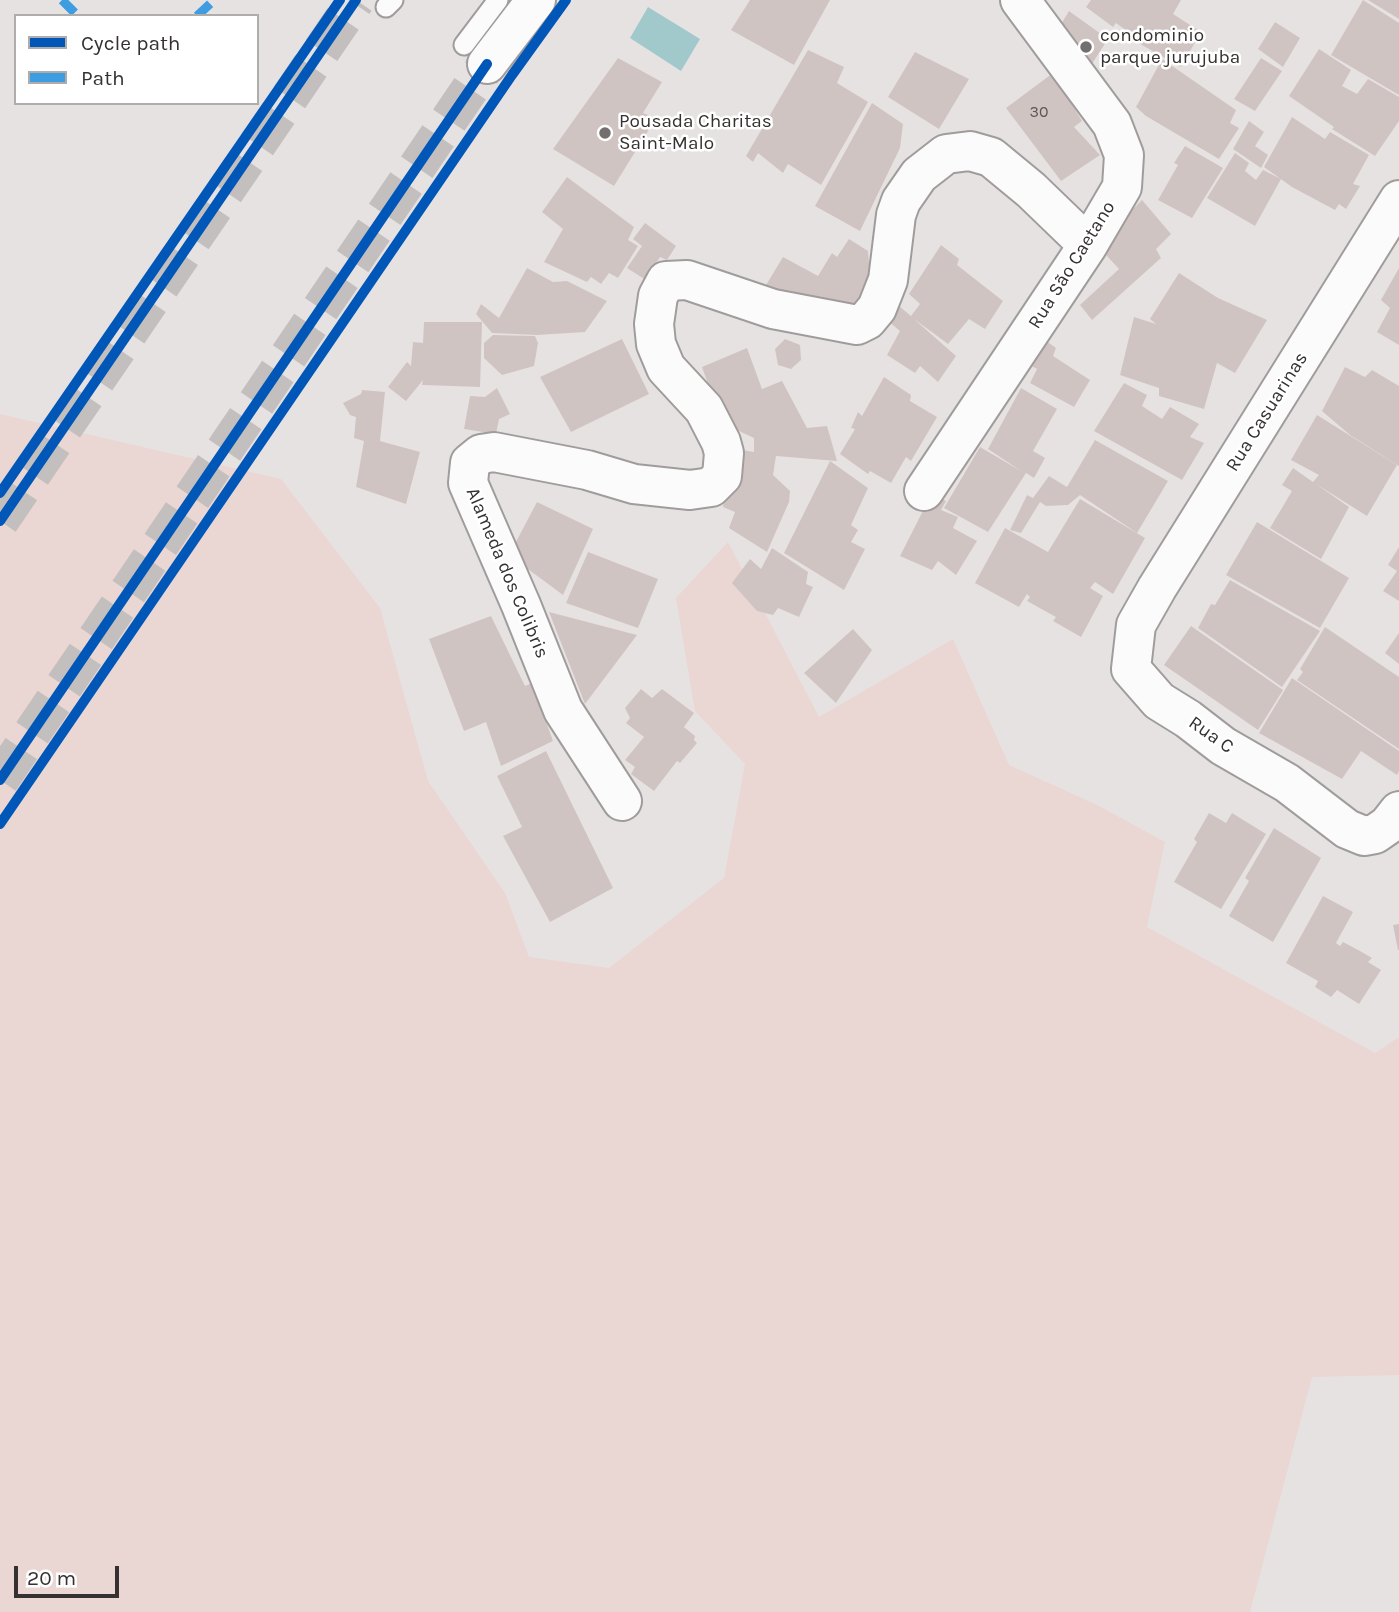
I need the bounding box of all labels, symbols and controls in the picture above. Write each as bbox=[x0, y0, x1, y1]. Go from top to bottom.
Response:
legend bbox=[14, 14, 259, 105]
place label: condominio parque jurujuba bbox=[1100, 25, 1240, 69]
text: Cycle path bbox=[81, 31, 181, 55]
marker: condominio parque jurujuba bbox=[1078, 39, 1094, 55]
text: Path bbox=[81, 66, 125, 90]
house number: 30 bbox=[1030, 102, 1048, 122]
place label: Pousada Charitas Saint-Malo bbox=[619, 111, 772, 155]
marker: Pousada Charitas Saint-Malo bbox=[597, 125, 613, 141]
street label: Rua São Caetano bbox=[1024, 197, 1120, 333]
street label: Rua Casuarinas bbox=[1221, 348, 1313, 476]
street label: Alameda dos Colibris bbox=[461, 484, 553, 662]
street label: Rua C bbox=[1184, 711, 1238, 759]
scale bar bbox=[18, 1552, 122, 1596]
text: 20 m bbox=[27, 1566, 76, 1590]

